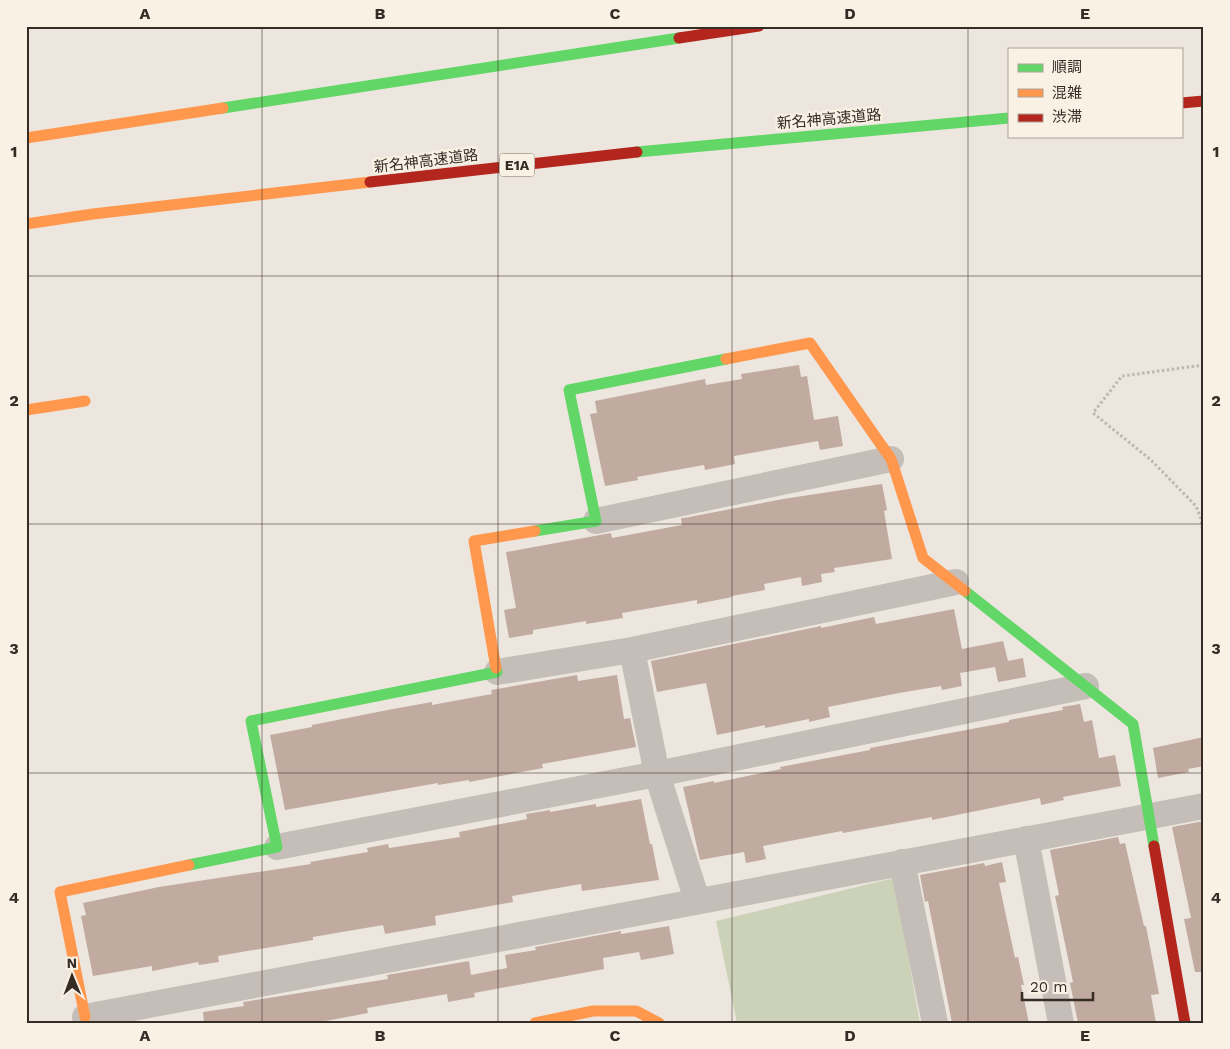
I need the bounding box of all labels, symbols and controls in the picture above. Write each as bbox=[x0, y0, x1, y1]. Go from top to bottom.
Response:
text: A bbox=[140, 4, 151, 23]
text: B bbox=[375, 4, 386, 23]
text: C bbox=[610, 4, 621, 23]
text: D bbox=[844, 4, 856, 23]
text: E bbox=[1080, 4, 1090, 23]
legend bbox=[1008, 48, 1182, 138]
text: 順調 bbox=[1052, 58, 1082, 76]
text: 混雑 bbox=[1052, 84, 1082, 102]
street label: 新名神高速道路 bbox=[776, 105, 882, 133]
text: 渋滞 bbox=[1052, 108, 1082, 126]
text: 1 bbox=[11, 142, 17, 161]
text: 1 bbox=[1213, 142, 1219, 161]
street label: 新名神高速道路 bbox=[373, 146, 479, 176]
road number: E1A bbox=[500, 154, 534, 176]
text: 2 bbox=[9, 391, 19, 410]
text: 2 bbox=[1211, 391, 1221, 410]
text: 3 bbox=[9, 639, 19, 658]
text: 3 bbox=[1211, 639, 1221, 658]
text: 4 bbox=[9, 888, 19, 907]
text: 4 bbox=[1211, 888, 1221, 907]
north arrow bbox=[48, 952, 98, 1002]
text: N bbox=[66, 955, 77, 971]
scale bar bbox=[1022, 969, 1094, 1001]
text: 20 m bbox=[1030, 978, 1068, 996]
text: A bbox=[140, 1026, 151, 1045]
text: B bbox=[375, 1026, 386, 1045]
text: C bbox=[610, 1026, 621, 1045]
text: D bbox=[844, 1026, 856, 1045]
text: E bbox=[1080, 1026, 1090, 1045]

